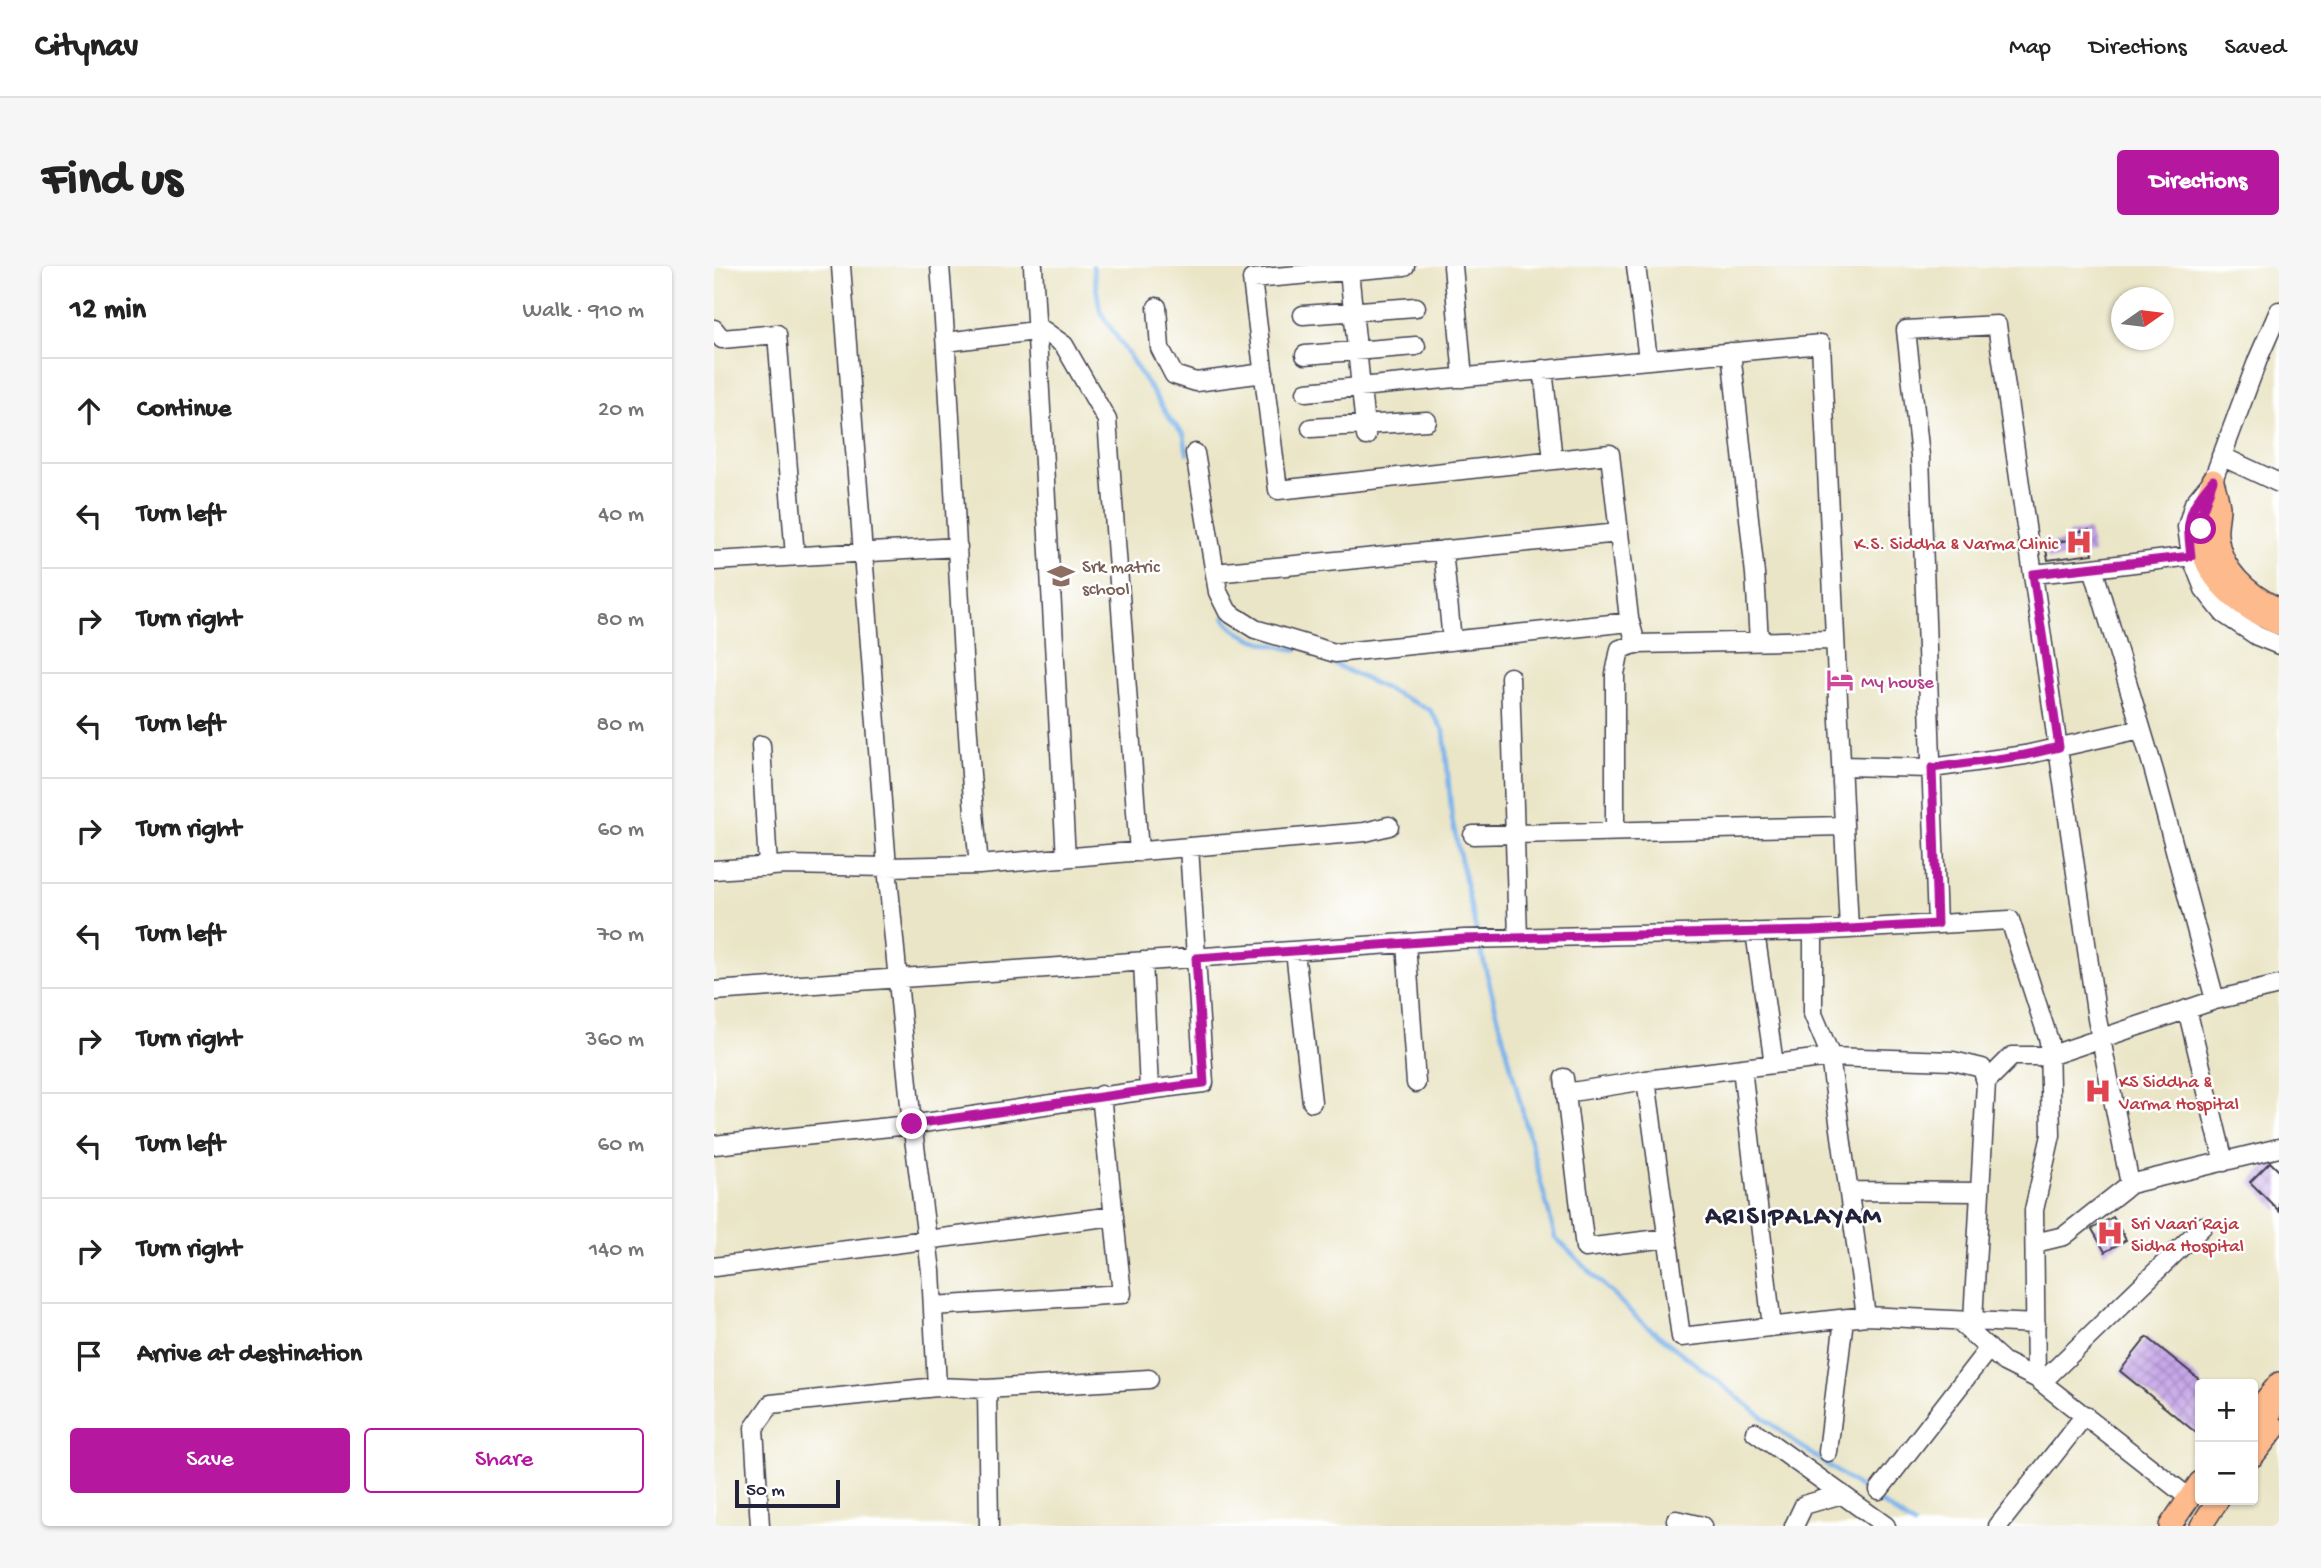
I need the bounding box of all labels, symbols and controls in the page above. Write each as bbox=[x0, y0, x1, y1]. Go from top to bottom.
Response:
text: Citynav bbox=[35, 29, 138, 67]
text: Map bbox=[2009, 34, 2051, 63]
text: Directions bbox=[2089, 34, 2187, 63]
text: Saved bbox=[2225, 34, 2286, 63]
button: Directions bbox=[2117, 150, 2279, 215]
text: Find us bbox=[42, 153, 182, 211]
north arrow bbox=[2111, 287, 2174, 350]
text: 12 min bbox=[70, 294, 146, 329]
text: Walk · 910 m bbox=[523, 298, 644, 325]
icon: ahead bbox=[70, 392, 108, 430]
text: Continue bbox=[137, 395, 231, 426]
text: 20 m bbox=[598, 397, 644, 424]
icon: left bbox=[70, 497, 108, 535]
text: Turn left bbox=[137, 500, 225, 531]
text: 40 m bbox=[598, 502, 644, 529]
route start bbox=[2185, 513, 2216, 544]
hospital icon: K.S. Siddha & Varma Clinic bbox=[2064, 527, 2094, 557]
place label: K.S. Siddha & Varma Clinic bbox=[1854, 534, 2059, 557]
place label: Srk matric school bbox=[1082, 557, 1160, 602]
school or university icon: Srk matric school bbox=[1046, 561, 1076, 591]
icon: right bbox=[70, 602, 108, 640]
text: Turn right bbox=[137, 605, 241, 636]
text: 80 m bbox=[597, 607, 644, 634]
hotel icon: My house bbox=[1825, 665, 1855, 695]
place label: My house bbox=[1861, 672, 1934, 695]
icon: left bbox=[70, 707, 108, 745]
text: Turn left bbox=[137, 710, 225, 741]
text: 80 m bbox=[597, 712, 644, 739]
icon: right bbox=[70, 812, 108, 850]
text: Turn right bbox=[137, 815, 241, 846]
text: 60 m bbox=[598, 817, 644, 844]
icon: left bbox=[70, 917, 108, 955]
text: Turn left bbox=[137, 920, 225, 951]
text: 70 m bbox=[597, 922, 644, 949]
icon: right bbox=[70, 1022, 108, 1060]
text: Turn right bbox=[137, 1025, 241, 1056]
text: 360 m bbox=[586, 1027, 644, 1054]
place label: KS Siddha & Varma Hospital bbox=[2118, 1072, 2239, 1117]
hospital icon: KS Siddha & Varma Hospital bbox=[2083, 1076, 2113, 1106]
route end bbox=[896, 1108, 927, 1139]
icon: left bbox=[70, 1127, 108, 1165]
text: Turn left bbox=[137, 1130, 225, 1161]
text: 60 m bbox=[598, 1132, 644, 1159]
district label: ARISIPALAYAM bbox=[1704, 1203, 1883, 1234]
place label: Sri Vaari Raja Sidha Hospital bbox=[2131, 1214, 2244, 1259]
hospital icon: Sri Vaari Raja Sidha Hospital bbox=[2095, 1218, 2125, 1248]
icon: right bbox=[70, 1232, 108, 1270]
text: Turn right bbox=[137, 1235, 241, 1266]
text: 140 m bbox=[589, 1237, 644, 1264]
icon: arrive bbox=[70, 1337, 108, 1375]
text: Arrive at destination bbox=[137, 1340, 362, 1371]
map controls bbox=[2195, 1379, 2258, 1505]
button: + bbox=[2195, 1379, 2258, 1442]
button: Save bbox=[70, 1428, 350, 1493]
button: Share bbox=[364, 1428, 644, 1493]
button: − bbox=[2195, 1442, 2258, 1505]
scale bar bbox=[735, 1477, 840, 1509]
text: 50 m bbox=[746, 1480, 785, 1503]

